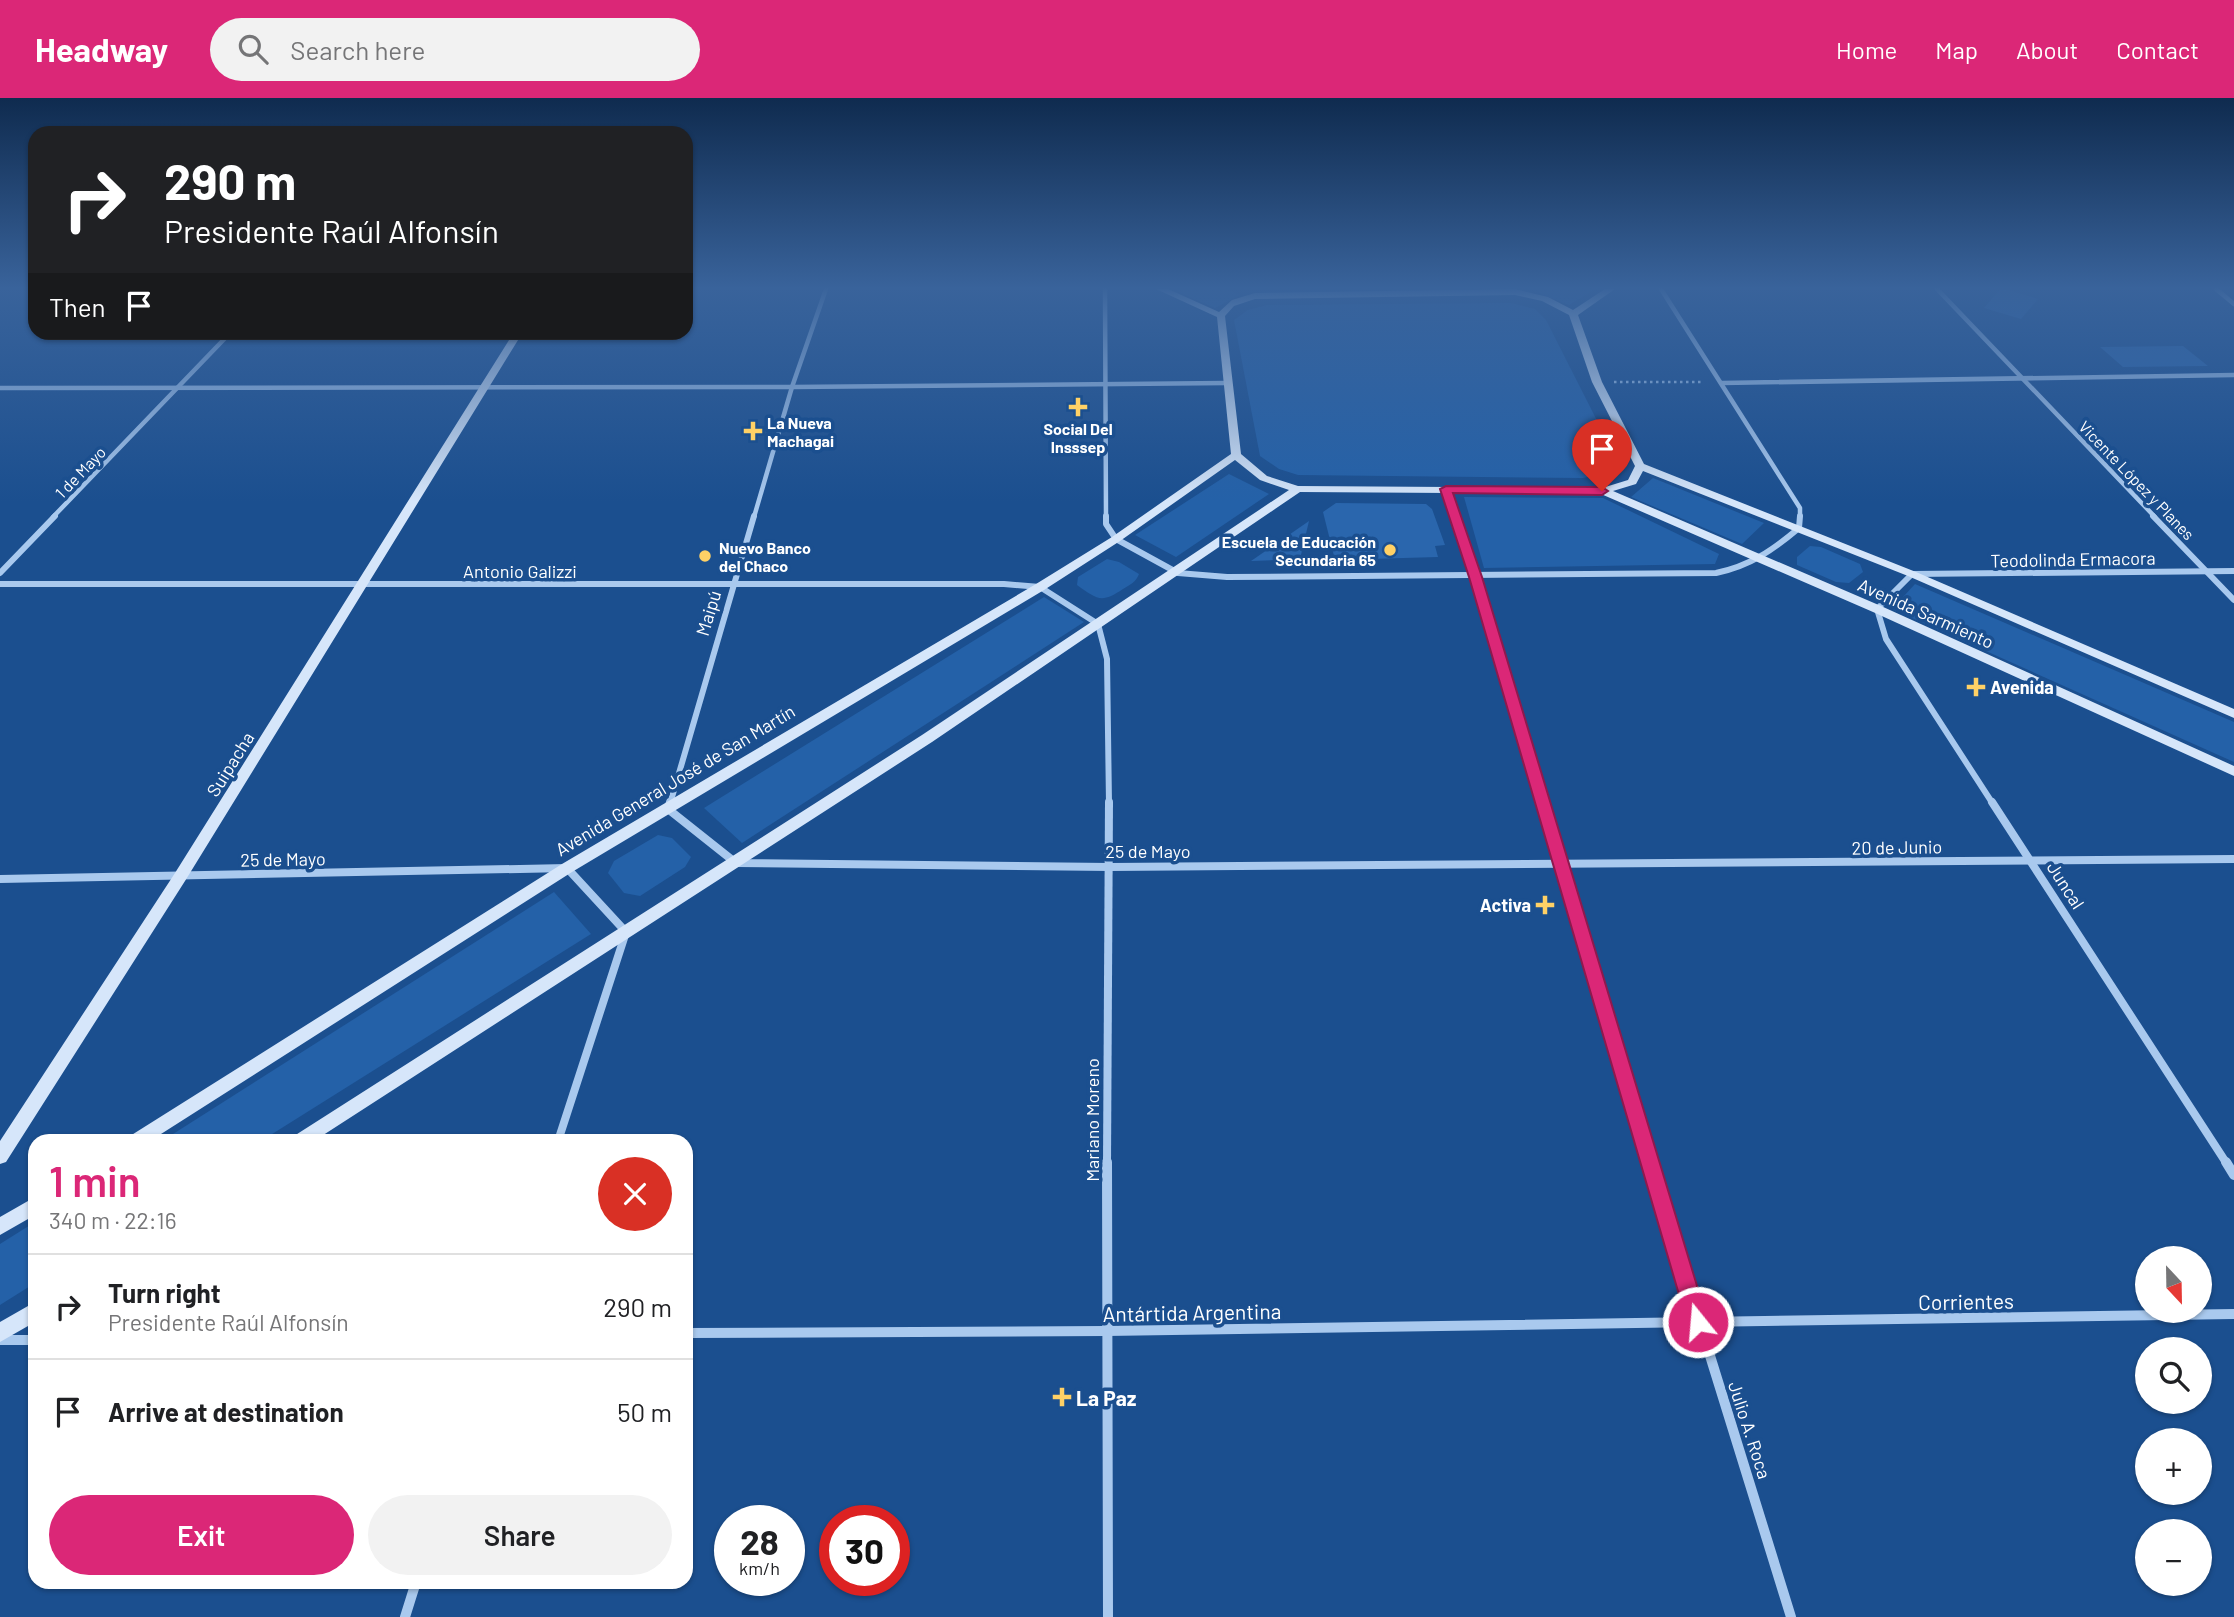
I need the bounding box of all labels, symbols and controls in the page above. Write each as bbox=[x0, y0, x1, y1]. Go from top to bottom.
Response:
search box bbox=[210, 18, 700, 81]
text: Headway bbox=[35, 29, 168, 69]
icon: search bbox=[234, 30, 272, 68]
text: Search here bbox=[290, 34, 425, 65]
text: Home bbox=[1836, 35, 1897, 64]
text: Map bbox=[1935, 35, 1978, 64]
text: About bbox=[2016, 35, 2078, 64]
text: Contact bbox=[2116, 35, 2199, 64]
text: 290 m bbox=[164, 151, 296, 210]
icon: right bbox=[49, 154, 140, 245]
text: Presidente Raúl Alfonsín bbox=[164, 211, 499, 249]
icon: arrive bbox=[120, 287, 158, 325]
text: Then bbox=[49, 291, 106, 322]
marker: Social Del Insssep bbox=[1070, 399, 1086, 415]
place label: La Nueva Machagai bbox=[767, 413, 834, 450]
street label: Vicente López y Planes bbox=[2075, 417, 2199, 543]
place label: Social Del Insssep bbox=[1043, 419, 1113, 456]
pin bbox=[1572, 419, 1632, 491]
marker: La Nueva Machagai bbox=[745, 423, 761, 439]
icon: arrive bbox=[1583, 430, 1621, 468]
street label: 1 de Mayo bbox=[51, 442, 109, 502]
place label: Escuela de Educación Secundaria 65 bbox=[1222, 532, 1376, 569]
place label: Nuevo Banco del Chaco bbox=[719, 538, 811, 575]
marker: Escuela de Educación Secundaria 65 bbox=[1382, 542, 1398, 558]
street label: Teodolinda Ermacora bbox=[1990, 547, 2156, 571]
marker: Nuevo Banco del Chaco bbox=[697, 548, 713, 564]
street label: Antonio Galizzi bbox=[463, 560, 577, 582]
street label: Avenida Sarmiento bbox=[1855, 573, 1997, 653]
street label: Maipú bbox=[691, 588, 725, 638]
place label: Avenida bbox=[1990, 676, 2054, 698]
marker: Avenida bbox=[1968, 679, 1984, 695]
street label: Avenida General José de San Martín bbox=[551, 700, 799, 860]
street label: Suipacha bbox=[202, 728, 258, 800]
street label: 20 de Junio bbox=[1852, 835, 1942, 859]
street label: 25 de Mayo bbox=[1105, 840, 1191, 862]
street label: 25 de Mayo bbox=[240, 847, 326, 871]
street label: Juncal bbox=[2043, 857, 2089, 913]
place label: Activa bbox=[1480, 894, 1531, 916]
marker: Activa bbox=[1537, 897, 1553, 913]
street label: Mariano Moreno bbox=[1081, 1058, 1103, 1182]
text: 1 min bbox=[49, 1155, 141, 1205]
button: close bbox=[598, 1157, 672, 1231]
text: 340 m · 22:16 bbox=[49, 1206, 177, 1234]
north arrow bbox=[2135, 1246, 2212, 1323]
map controls bbox=[2135, 1246, 2212, 1596]
text: Turn right bbox=[108, 1277, 221, 1308]
position arrow bbox=[1661, 1285, 1735, 1359]
icon: right bbox=[49, 1288, 87, 1326]
street label: Corrientes bbox=[1918, 1288, 2014, 1314]
text: 290 m bbox=[603, 1291, 672, 1322]
street label: Antártida Argentina bbox=[1102, 1298, 1282, 1326]
text: Presidente Raúl Alfonsín bbox=[108, 1308, 349, 1336]
button: search bbox=[2135, 1337, 2212, 1414]
street label: Julio A. Roca bbox=[1724, 1379, 1776, 1481]
place label: La Paz bbox=[1076, 1385, 1137, 1410]
marker: La Paz bbox=[1054, 1389, 1070, 1405]
icon: arrive bbox=[49, 1393, 87, 1431]
text: Arrive at destination bbox=[108, 1396, 344, 1427]
text: 50 m bbox=[617, 1396, 672, 1427]
button: + bbox=[2135, 1428, 2212, 1505]
button: Exit bbox=[49, 1495, 354, 1575]
button: Share bbox=[368, 1495, 672, 1575]
speed limit sign: 30 bbox=[819, 1505, 910, 1596]
button: − bbox=[2135, 1519, 2212, 1596]
text: 28 bbox=[740, 1520, 779, 1562]
text: km/h bbox=[739, 1557, 780, 1579]

